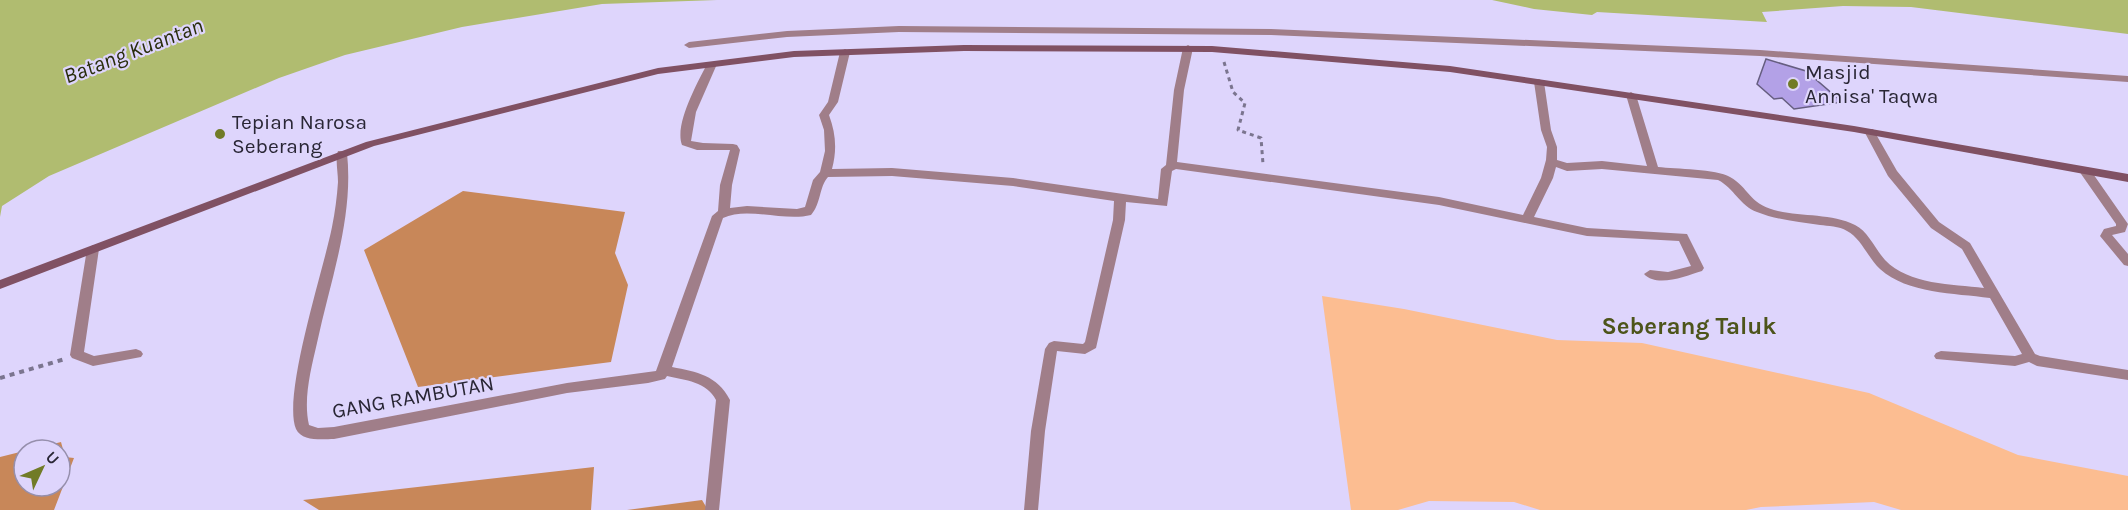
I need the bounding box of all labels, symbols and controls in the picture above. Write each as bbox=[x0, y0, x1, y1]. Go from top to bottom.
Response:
water label: Batang Kuantan bbox=[60, 12, 207, 89]
place label: Masjid Annisa' Taqwa bbox=[1805, 60, 1938, 108]
marker: Masjid Annisa' Taqwa bbox=[1786, 77, 1800, 91]
place label: Tepian Narosa Seberang bbox=[232, 110, 367, 158]
marker: Tepian Narosa Seberang bbox=[213, 127, 227, 141]
district label: Seberang Taluk bbox=[1602, 312, 1777, 340]
street label: GANG RAMBUTAN bbox=[330, 371, 496, 423]
north arrow bbox=[12, 438, 72, 498]
text: U bbox=[42, 447, 63, 468]

